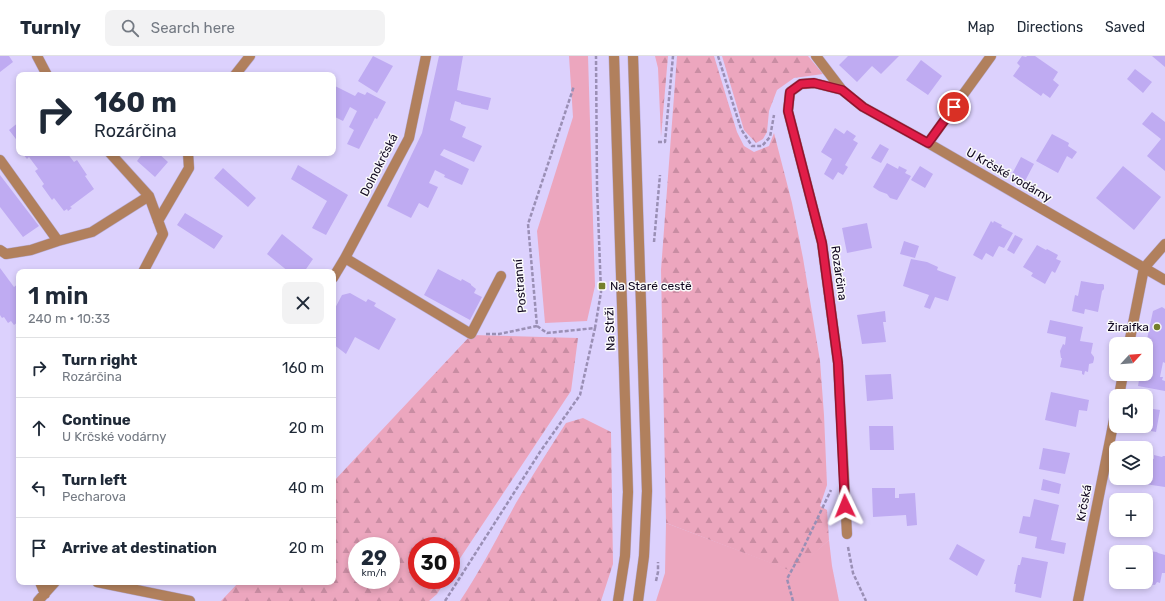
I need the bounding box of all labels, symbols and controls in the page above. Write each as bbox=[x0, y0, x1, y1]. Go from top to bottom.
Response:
search box bbox=[105, 10, 385, 46]
text: Turnly bbox=[20, 16, 81, 39]
icon: search bbox=[119, 17, 141, 39]
text: Search here bbox=[151, 19, 235, 37]
text: Map bbox=[968, 19, 995, 36]
text: Directions bbox=[1017, 19, 1083, 36]
text: Saved bbox=[1105, 19, 1145, 36]
text: 160 m bbox=[94, 86, 177, 119]
icon: right bbox=[28, 88, 80, 140]
pin bbox=[937, 90, 971, 124]
icon: arrive bbox=[943, 96, 965, 118]
text: Rozárčina bbox=[94, 120, 177, 142]
street label: Dolnokrčská bbox=[357, 131, 401, 199]
street label: U Krčské vodárny bbox=[964, 145, 1055, 205]
street label: Rozárčina bbox=[828, 245, 850, 301]
street label: Postranní bbox=[511, 257, 529, 313]
place label: Na Staré cestě bbox=[610, 279, 692, 293]
marker: Na Staré cestě bbox=[597, 281, 607, 291]
text: 1 min bbox=[28, 282, 88, 310]
button: close bbox=[282, 282, 324, 324]
street label: Na Strži bbox=[602, 307, 618, 351]
text: 240 m · 10:33 bbox=[28, 311, 110, 326]
place label: Žiraifka bbox=[1108, 320, 1149, 334]
marker: Žiraifka bbox=[1152, 322, 1162, 332]
north arrow bbox=[1109, 337, 1153, 381]
map controls bbox=[1109, 337, 1153, 589]
text: Turn right bbox=[62, 351, 137, 369]
icon: right bbox=[28, 357, 50, 379]
text: 160 m bbox=[282, 359, 324, 377]
text: Rozárčina bbox=[62, 369, 122, 384]
button: sound bbox=[1109, 389, 1153, 433]
text: Continue bbox=[62, 411, 131, 429]
icon: ahead bbox=[28, 417, 50, 439]
text: 20 m bbox=[289, 419, 324, 437]
text: U Krčské vodárny bbox=[62, 429, 166, 444]
button: layers bbox=[1109, 441, 1153, 485]
text: Turn left bbox=[62, 471, 127, 489]
icon: left bbox=[28, 477, 50, 499]
text: 40 m bbox=[288, 479, 324, 497]
street label: Krčská bbox=[1074, 483, 1094, 523]
position arrow bbox=[824, 485, 866, 527]
text: Pecharova bbox=[62, 489, 126, 504]
button: + bbox=[1109, 493, 1153, 537]
icon: arrive bbox=[28, 537, 50, 559]
speed limit sign: 30 bbox=[408, 537, 460, 589]
text: Arrive at destination bbox=[62, 539, 217, 557]
text: 20 m bbox=[289, 539, 324, 557]
button: − bbox=[1109, 545, 1153, 589]
text: 29 bbox=[361, 546, 387, 570]
text: km/h bbox=[362, 567, 386, 579]

